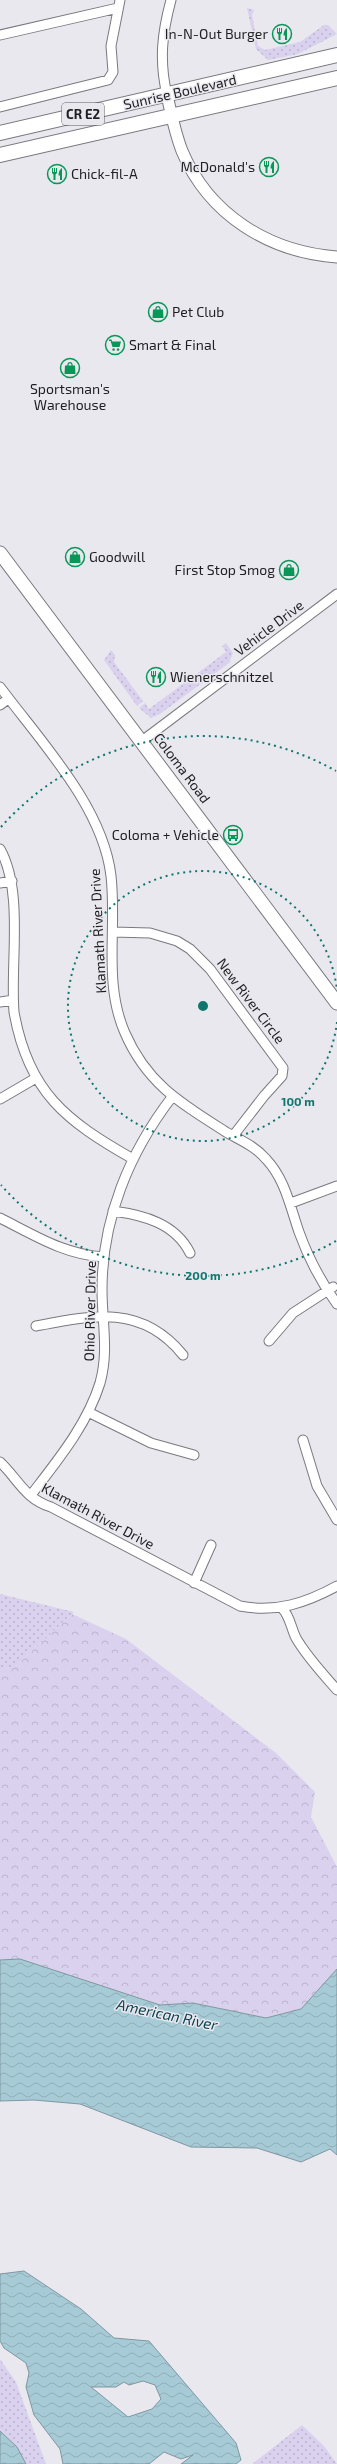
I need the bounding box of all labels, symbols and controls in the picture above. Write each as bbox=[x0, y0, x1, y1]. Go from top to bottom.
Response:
restaurant icon: In-N-Out Burger bbox=[271, 23, 293, 45]
place label: In-N-Out Burger bbox=[165, 25, 268, 42]
street label: Sunrise Boulevard bbox=[122, 70, 238, 113]
road number: CR E2 bbox=[62, 103, 104, 125]
restaurant icon: McDonald's bbox=[258, 156, 280, 178]
place label: McDonald's bbox=[181, 158, 255, 175]
restaurant icon: Chick-fil-A bbox=[46, 163, 68, 185]
place label: Chick-fil-A bbox=[71, 165, 138, 182]
shop icon: Pet Club bbox=[147, 301, 169, 323]
place label: Pet Club bbox=[172, 303, 224, 320]
supermarket icon: Smart & Final bbox=[104, 334, 126, 356]
place label: Smart & Final bbox=[129, 336, 217, 353]
shop icon: Sportsman's Warehouse bbox=[59, 357, 81, 379]
place label: Sportsman's Warehouse bbox=[30, 380, 110, 413]
shop icon: Goodwill bbox=[64, 546, 86, 568]
place label: Goodwill bbox=[89, 548, 146, 565]
shop icon: First Stop Smog bbox=[278, 559, 300, 581]
place label: First Stop Smog bbox=[175, 561, 275, 578]
street label: Vehicle Drive bbox=[231, 596, 307, 659]
restaurant icon: Wienerschnitzel bbox=[145, 666, 167, 688]
place label: Wienerschnitzel bbox=[170, 668, 274, 685]
street label: Coloma Road bbox=[151, 729, 214, 806]
bus stop icon: Coloma + Vehicle bbox=[222, 824, 244, 846]
place label: Coloma + Vehicle bbox=[112, 826, 219, 843]
street label: Klamath River Drive bbox=[86, 868, 109, 994]
street label: New River Circle bbox=[214, 955, 289, 1047]
centre of rings bbox=[196, 999, 210, 1013]
text: 100 m bbox=[281, 1094, 315, 1108]
street label: Ohio River Drive bbox=[80, 1260, 99, 1361]
text: 200 m bbox=[185, 1268, 221, 1282]
street label: Klamath River Drive bbox=[39, 1479, 158, 1552]
water label: American River bbox=[114, 1994, 220, 2034]

